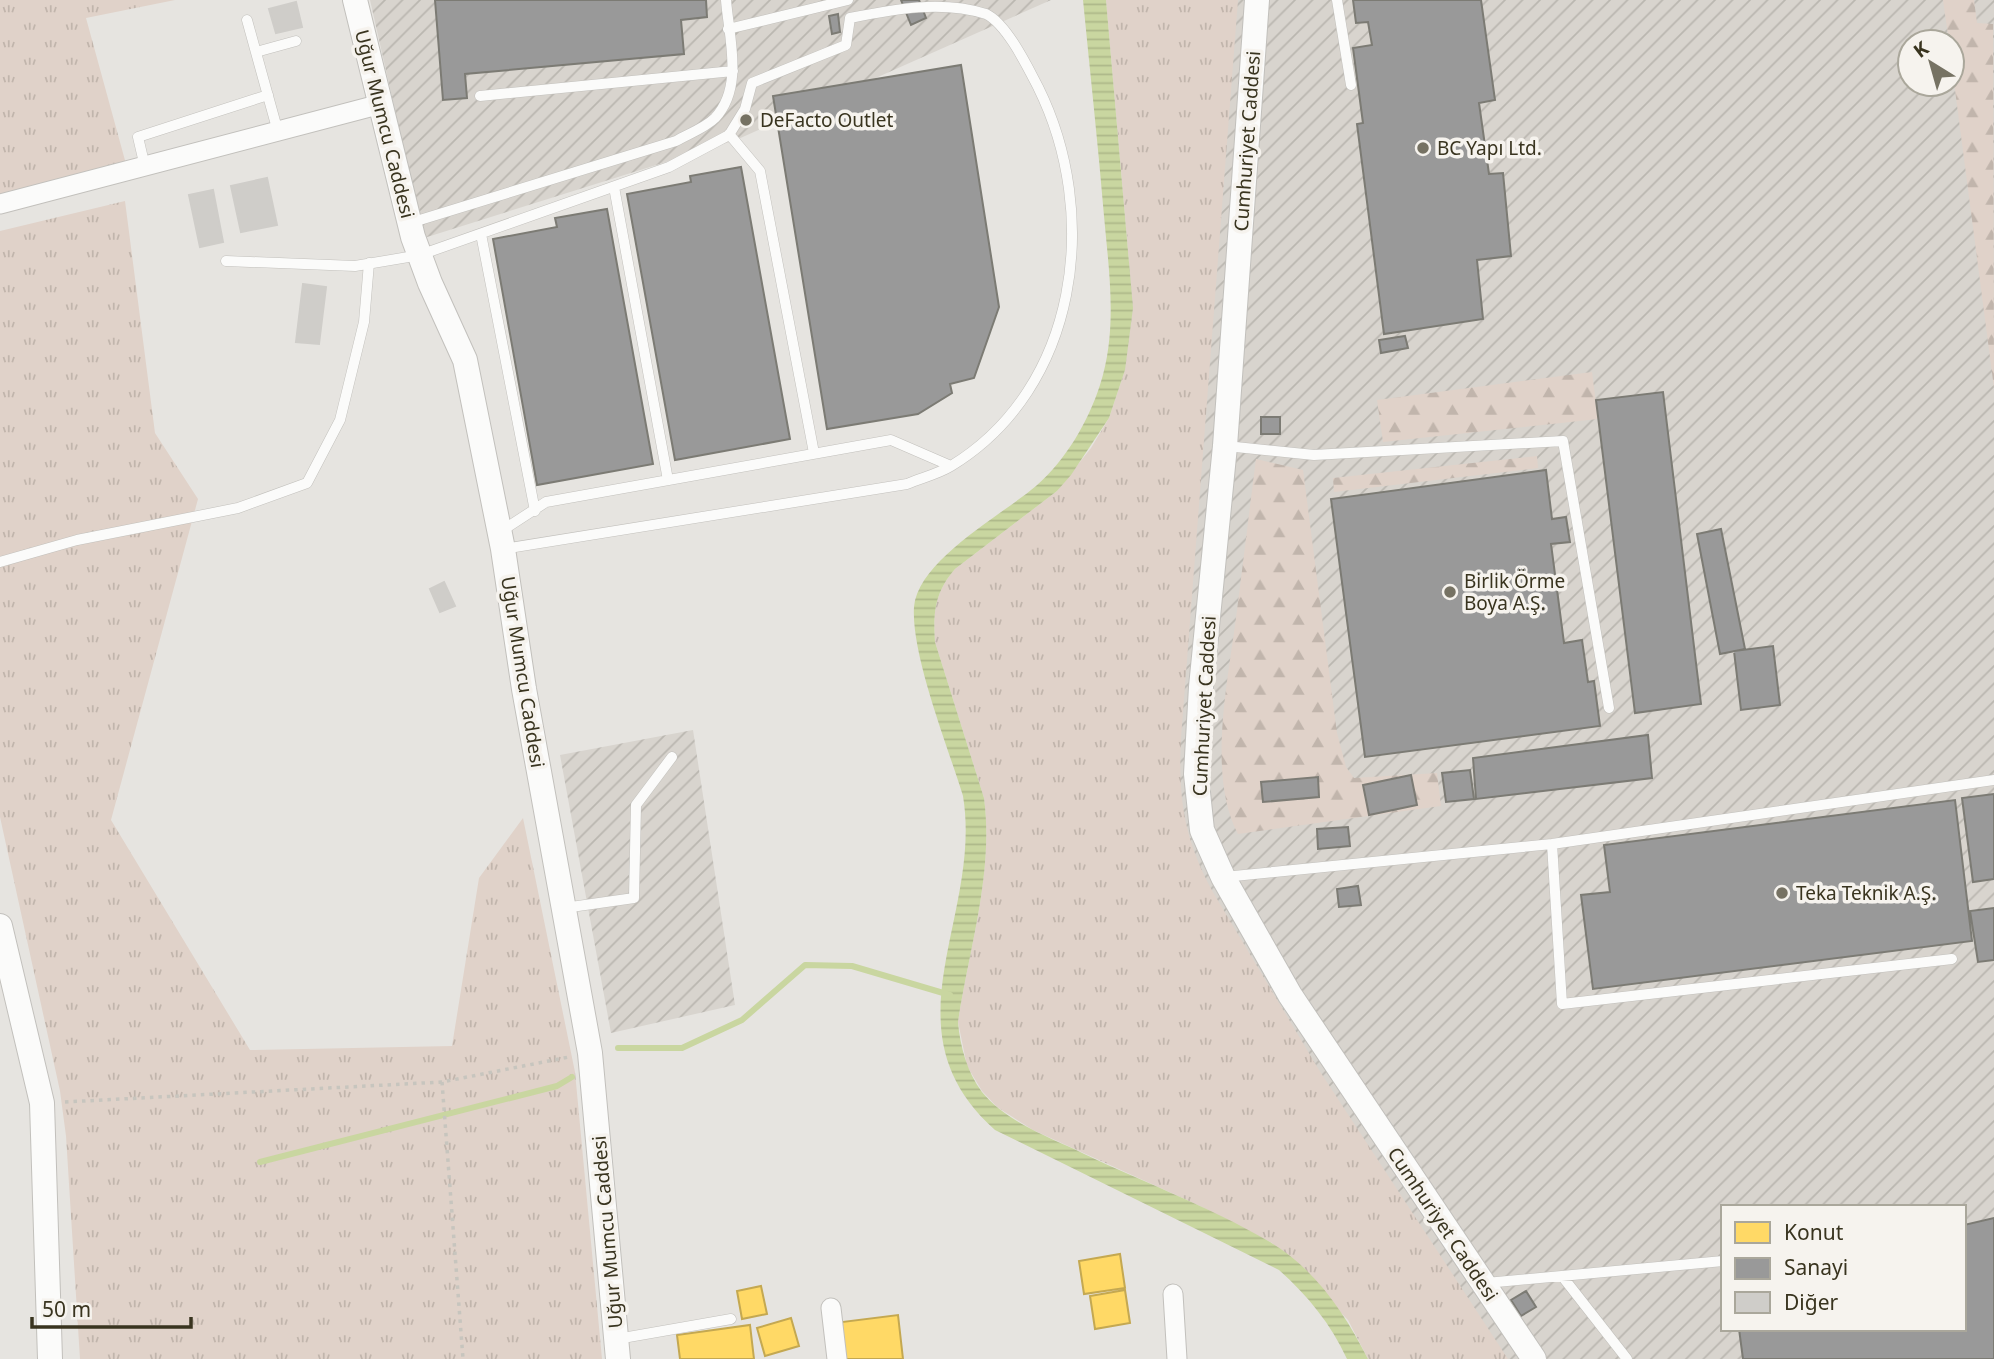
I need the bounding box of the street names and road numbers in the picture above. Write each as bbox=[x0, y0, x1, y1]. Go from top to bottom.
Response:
street label: Uğur Mumcu Caddesi bbox=[349, 27, 421, 221]
street label: Cumhuriyet Caddesi bbox=[1228, 50, 1266, 232]
street label: Uğur Mumcu Caddesi bbox=[495, 574, 551, 770]
street label: Cumhuriyet Caddesi bbox=[1186, 615, 1222, 797]
street label: Uğur Mumcu Caddesi bbox=[586, 1135, 628, 1329]
street label: Cumhuriyet Caddesi bbox=[1382, 1142, 1504, 1306]

